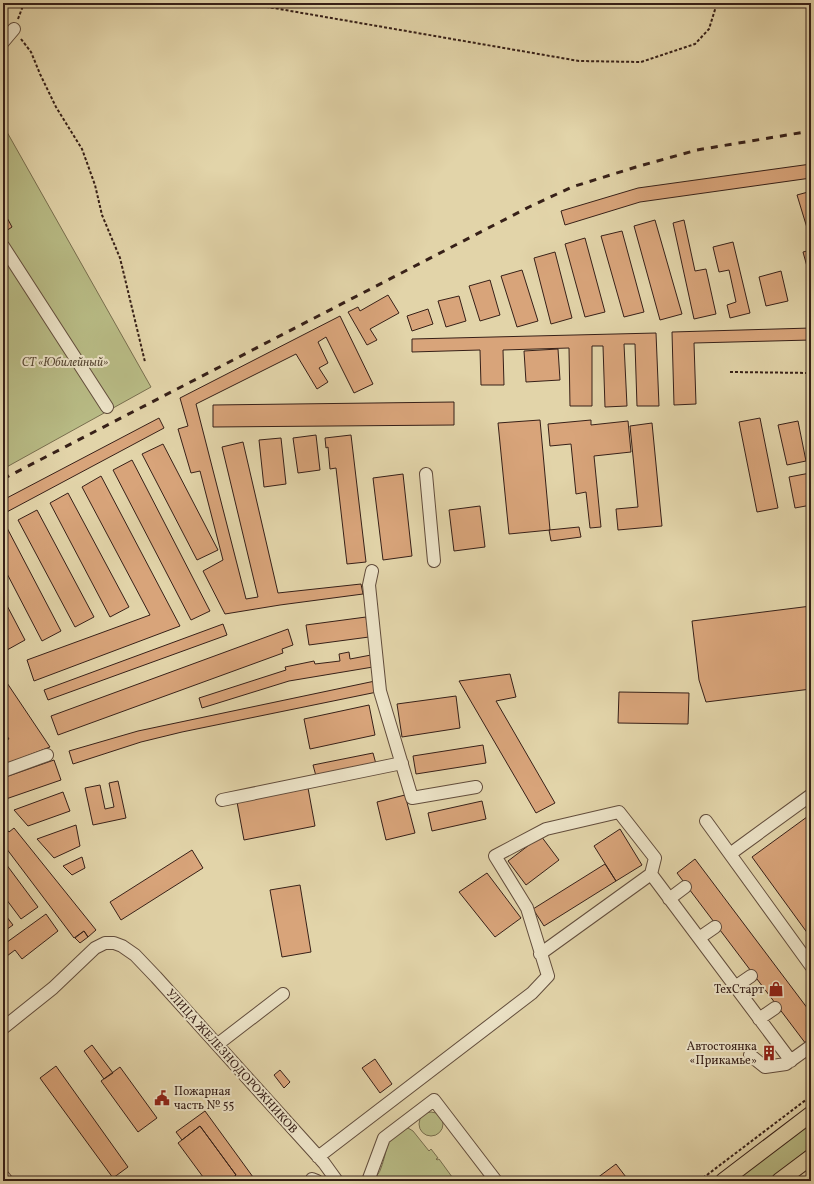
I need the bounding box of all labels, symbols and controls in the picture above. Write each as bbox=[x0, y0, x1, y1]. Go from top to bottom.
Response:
park label: СТ «Юбилейный» bbox=[22, 355, 108, 371]
shop icon: ТехСтарт bbox=[767, 980, 785, 998]
place label: ТехСтарт bbox=[714, 982, 764, 998]
street label: УЛИЦА ЖЕЛЕЗНОДОРОЖНИКОВ bbox=[162, 986, 301, 1137]
place label: Автостоянка «Прикамье» bbox=[687, 1039, 757, 1069]
building icon: Автостоянка «Прикамье» bbox=[760, 1044, 778, 1062]
place label: Пожарная часть № 55 bbox=[174, 1084, 235, 1114]
public building icon: Пожарная часть № 55 bbox=[153, 1089, 171, 1107]

